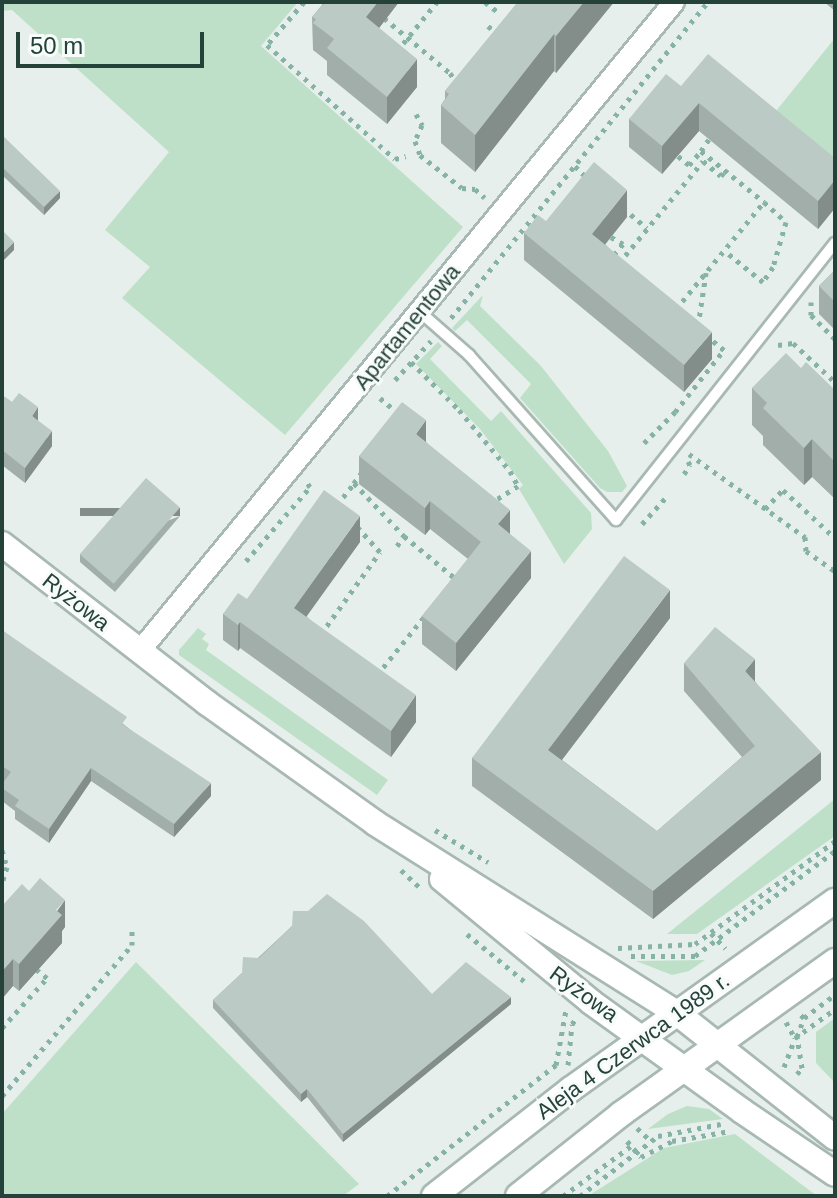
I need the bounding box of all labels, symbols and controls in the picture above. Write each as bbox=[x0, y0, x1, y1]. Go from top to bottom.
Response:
scale bar bbox=[20, 16, 208, 66]
text: 50 m bbox=[30, 32, 83, 59]
street label: Apartamentowa bbox=[348, 259, 466, 395]
street label: Ryżowa bbox=[37, 568, 115, 636]
street label: Ryżowa bbox=[545, 960, 623, 1028]
street label: Aleja 4 Czerwca 1989 r. bbox=[531, 967, 735, 1125]

